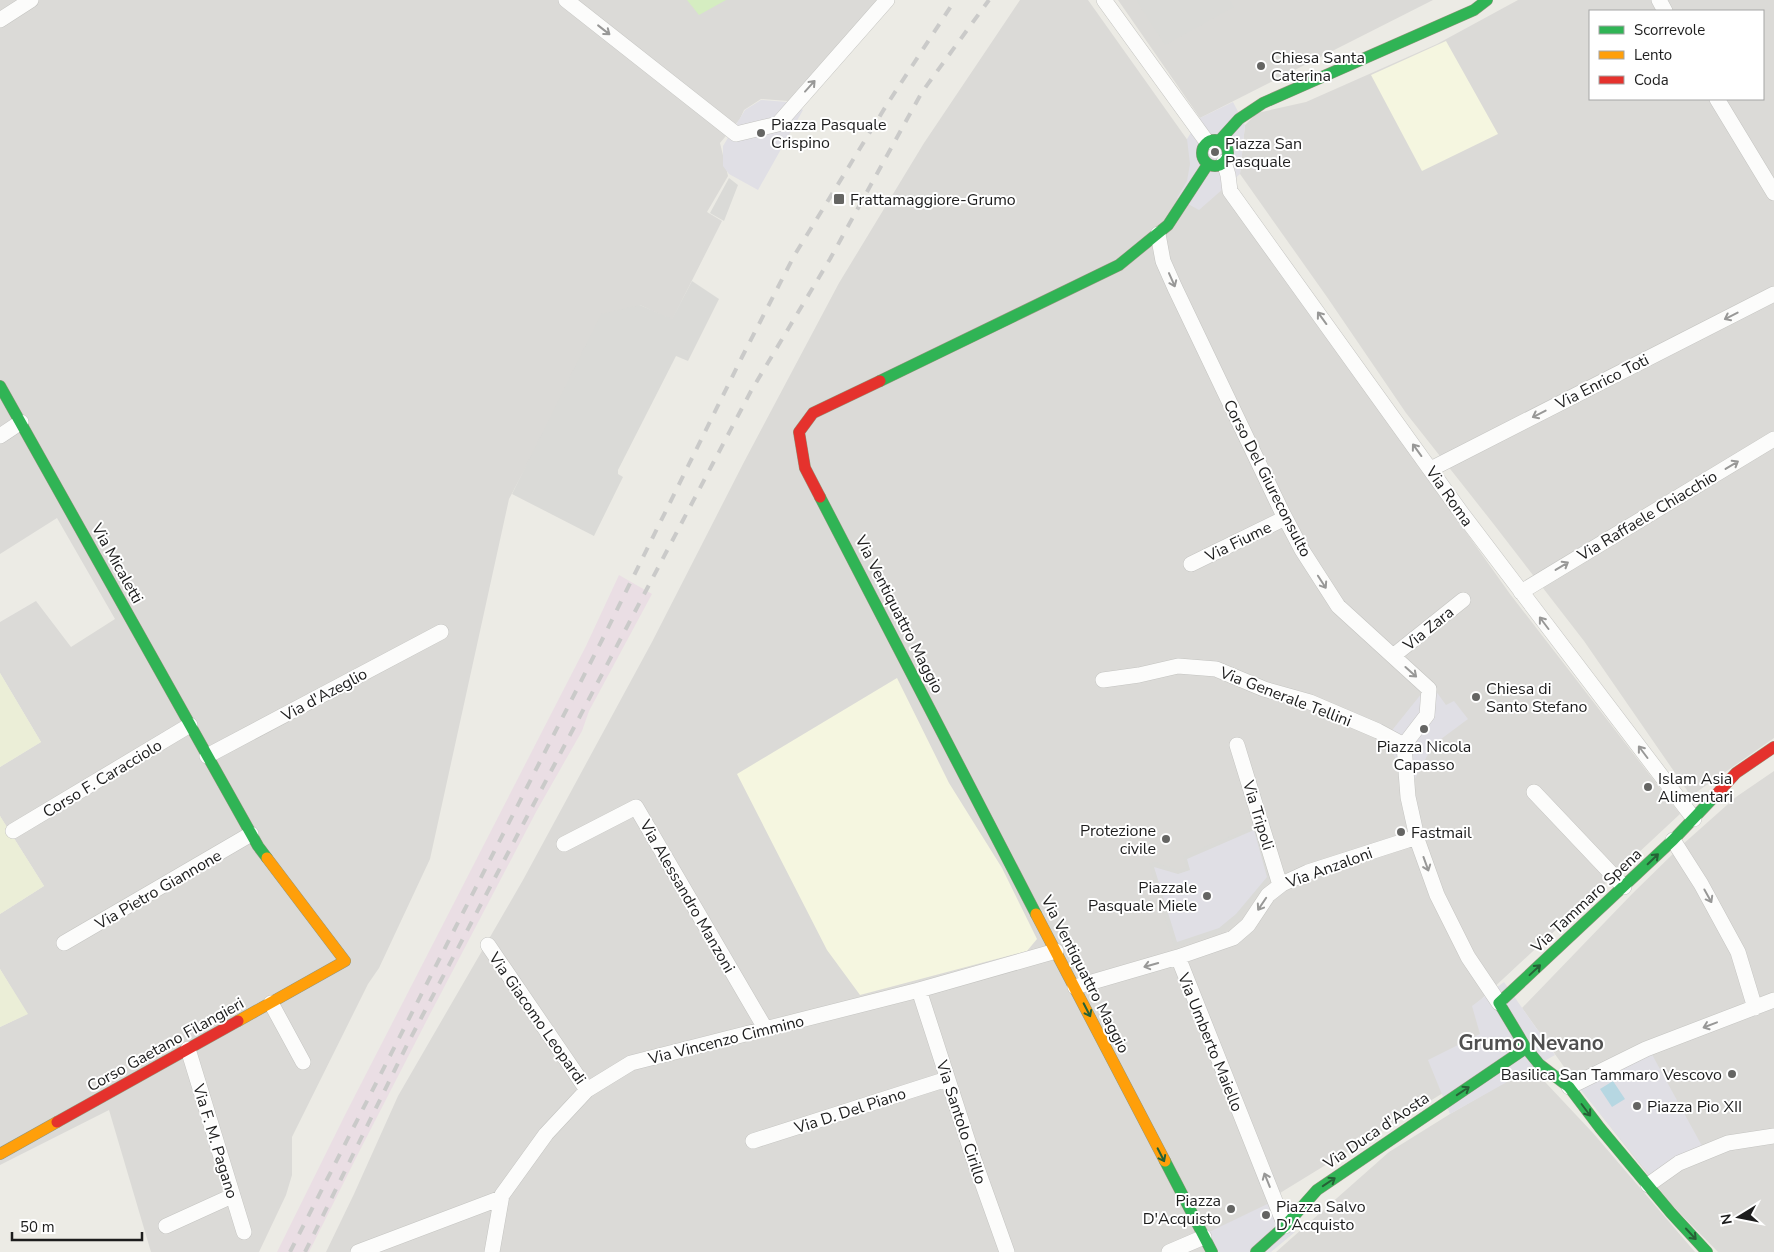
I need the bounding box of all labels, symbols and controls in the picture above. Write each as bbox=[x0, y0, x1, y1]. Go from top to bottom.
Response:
legend bbox=[1589, 10, 1764, 100]
text: Scorrevole bbox=[1634, 20, 1705, 40]
one-way arrow bbox=[597, 25, 610, 36]
text: Lento bbox=[1634, 45, 1672, 65]
place label: Chiesa Santa Caterina bbox=[1271, 47, 1365, 87]
marker: Chiesa Santa Caterina bbox=[1255, 60, 1267, 72]
text: Coda bbox=[1634, 70, 1669, 90]
one-way arrow bbox=[804, 80, 816, 93]
place label: Piazza Pasquale Crispino bbox=[771, 114, 887, 154]
marker: Piazza Pasquale Crispino bbox=[755, 127, 767, 139]
place label: Piazza San Pasquale bbox=[1225, 133, 1302, 173]
marker: Piazza San Pasquale bbox=[1209, 146, 1221, 158]
place label: Frattamaggiore-Grumo bbox=[850, 189, 1016, 211]
marker: Frattamaggiore-Grumo bbox=[832, 192, 846, 206]
one-way arrow bbox=[1168, 272, 1177, 287]
one-way arrow bbox=[1317, 311, 1327, 325]
one-way arrow bbox=[1723, 311, 1738, 321]
street label: Via Enrico Toti bbox=[1551, 349, 1653, 415]
street label: Corso Del Giureconsulto bbox=[1218, 396, 1316, 561]
one-way arrow bbox=[1532, 410, 1547, 419]
one-way arrow bbox=[1412, 443, 1422, 457]
one-way arrow bbox=[1724, 459, 1738, 469]
street label: Via Roma bbox=[1420, 461, 1478, 531]
street label: Via Raffaele Chiacchio bbox=[1573, 465, 1722, 567]
street label: Via Fiume bbox=[1201, 516, 1275, 568]
street label: Via Micaletti bbox=[86, 519, 148, 607]
street label: Via Ventiquattro Maggio bbox=[849, 531, 949, 697]
one-way arrow bbox=[1555, 561, 1569, 571]
one-way arrow bbox=[1318, 574, 1328, 588]
street label: Via Zara bbox=[1398, 602, 1459, 657]
one-way arrow bbox=[1539, 617, 1550, 630]
street label: Via Generale Tellini bbox=[1216, 661, 1355, 732]
street label: Via d'Azeglio bbox=[277, 663, 371, 727]
one-way arrow bbox=[1404, 667, 1417, 678]
place label: Chiesa di Santo Stefano bbox=[1486, 678, 1588, 718]
marker: Chiesa di Santo Stefano bbox=[1470, 691, 1482, 703]
marker: Piazza Nicola Capasso bbox=[1418, 723, 1430, 735]
street label: Corso F. Caracciolo bbox=[39, 734, 166, 823]
place label: Piazza Nicola Capasso bbox=[1377, 736, 1471, 776]
one-way arrow bbox=[1638, 745, 1648, 759]
place label: Islam Asia Alimentari bbox=[1658, 768, 1733, 808]
street label: Via Tripoli bbox=[1237, 777, 1279, 853]
marker: Islam Asia Alimentari bbox=[1642, 781, 1654, 793]
street label: Via Alessandro Manzoni bbox=[634, 815, 740, 977]
place label: Protezione civile bbox=[1080, 820, 1156, 860]
place label: Fastmail bbox=[1411, 822, 1472, 844]
marker: Fastmail bbox=[1395, 826, 1407, 838]
marker: Protezione civile bbox=[1160, 833, 1172, 845]
street label: Via Anzaloni bbox=[1282, 842, 1376, 894]
street label: Via Tammaro Spena bbox=[1526, 844, 1647, 959]
street label: Via Pietro Giannone bbox=[90, 845, 226, 935]
one-way arrow bbox=[1647, 853, 1659, 865]
one-way arrow bbox=[1422, 855, 1431, 871]
place label: Piazzale Pasquale Miele bbox=[1088, 877, 1197, 917]
one-way arrow bbox=[1704, 888, 1713, 903]
marker: Piazzale Pasquale Miele bbox=[1201, 890, 1213, 902]
street label: Via Ventiquattro Maggio bbox=[1035, 891, 1135, 1057]
one-way arrow bbox=[1257, 896, 1267, 910]
street label: Via Giacomo Leopardi bbox=[483, 947, 591, 1089]
one-way arrow bbox=[1144, 961, 1160, 971]
one-way arrow bbox=[1529, 964, 1541, 976]
street label: Via Umberto Maiello bbox=[1172, 969, 1248, 1115]
street label: Corso Gaetano Filangieri bbox=[83, 993, 248, 1097]
one-way arrow bbox=[1083, 1002, 1092, 1017]
street label: Via Vincenzo Cimmino bbox=[645, 1010, 807, 1070]
one-way arrow bbox=[1703, 1021, 1718, 1030]
district label: Grumo Nevano bbox=[1458, 1029, 1604, 1057]
street label: Via Santolo Cirillo bbox=[930, 1057, 991, 1187]
place label: Basilica San Tammaro Vescovo bbox=[1501, 1064, 1722, 1086]
marker: Basilica San Tammaro Vescovo bbox=[1726, 1068, 1738, 1080]
street label: Via F. M. Pagano bbox=[187, 1080, 243, 1201]
street label: Via D. Del Piano bbox=[791, 1083, 909, 1140]
one-way arrow bbox=[1456, 1086, 1470, 1096]
street label: Via Duca d'Aosta bbox=[1319, 1087, 1434, 1175]
place label: Piazza Pio XII bbox=[1647, 1096, 1742, 1118]
marker: Piazza Pio XII bbox=[1631, 1100, 1643, 1112]
one-way arrow bbox=[1581, 1103, 1591, 1117]
one-way arrow bbox=[1156, 1147, 1166, 1162]
one-way arrow bbox=[1261, 1173, 1270, 1188]
one-way arrow bbox=[1321, 1177, 1335, 1187]
place label: Piazza D'Acquisto bbox=[1143, 1190, 1221, 1230]
north arrow bbox=[1714, 1192, 1764, 1242]
place label: Piazza Salvo D'Acquisto bbox=[1276, 1196, 1366, 1236]
marker: Piazza D'Acquisto bbox=[1225, 1203, 1237, 1215]
marker: Piazza Salvo D'Acquisto bbox=[1260, 1209, 1272, 1221]
scale bar bbox=[12, 1210, 142, 1242]
text: N bbox=[1716, 1212, 1737, 1226]
text: 50 m bbox=[20, 1217, 55, 1237]
one-way arrow bbox=[1685, 1228, 1697, 1240]

